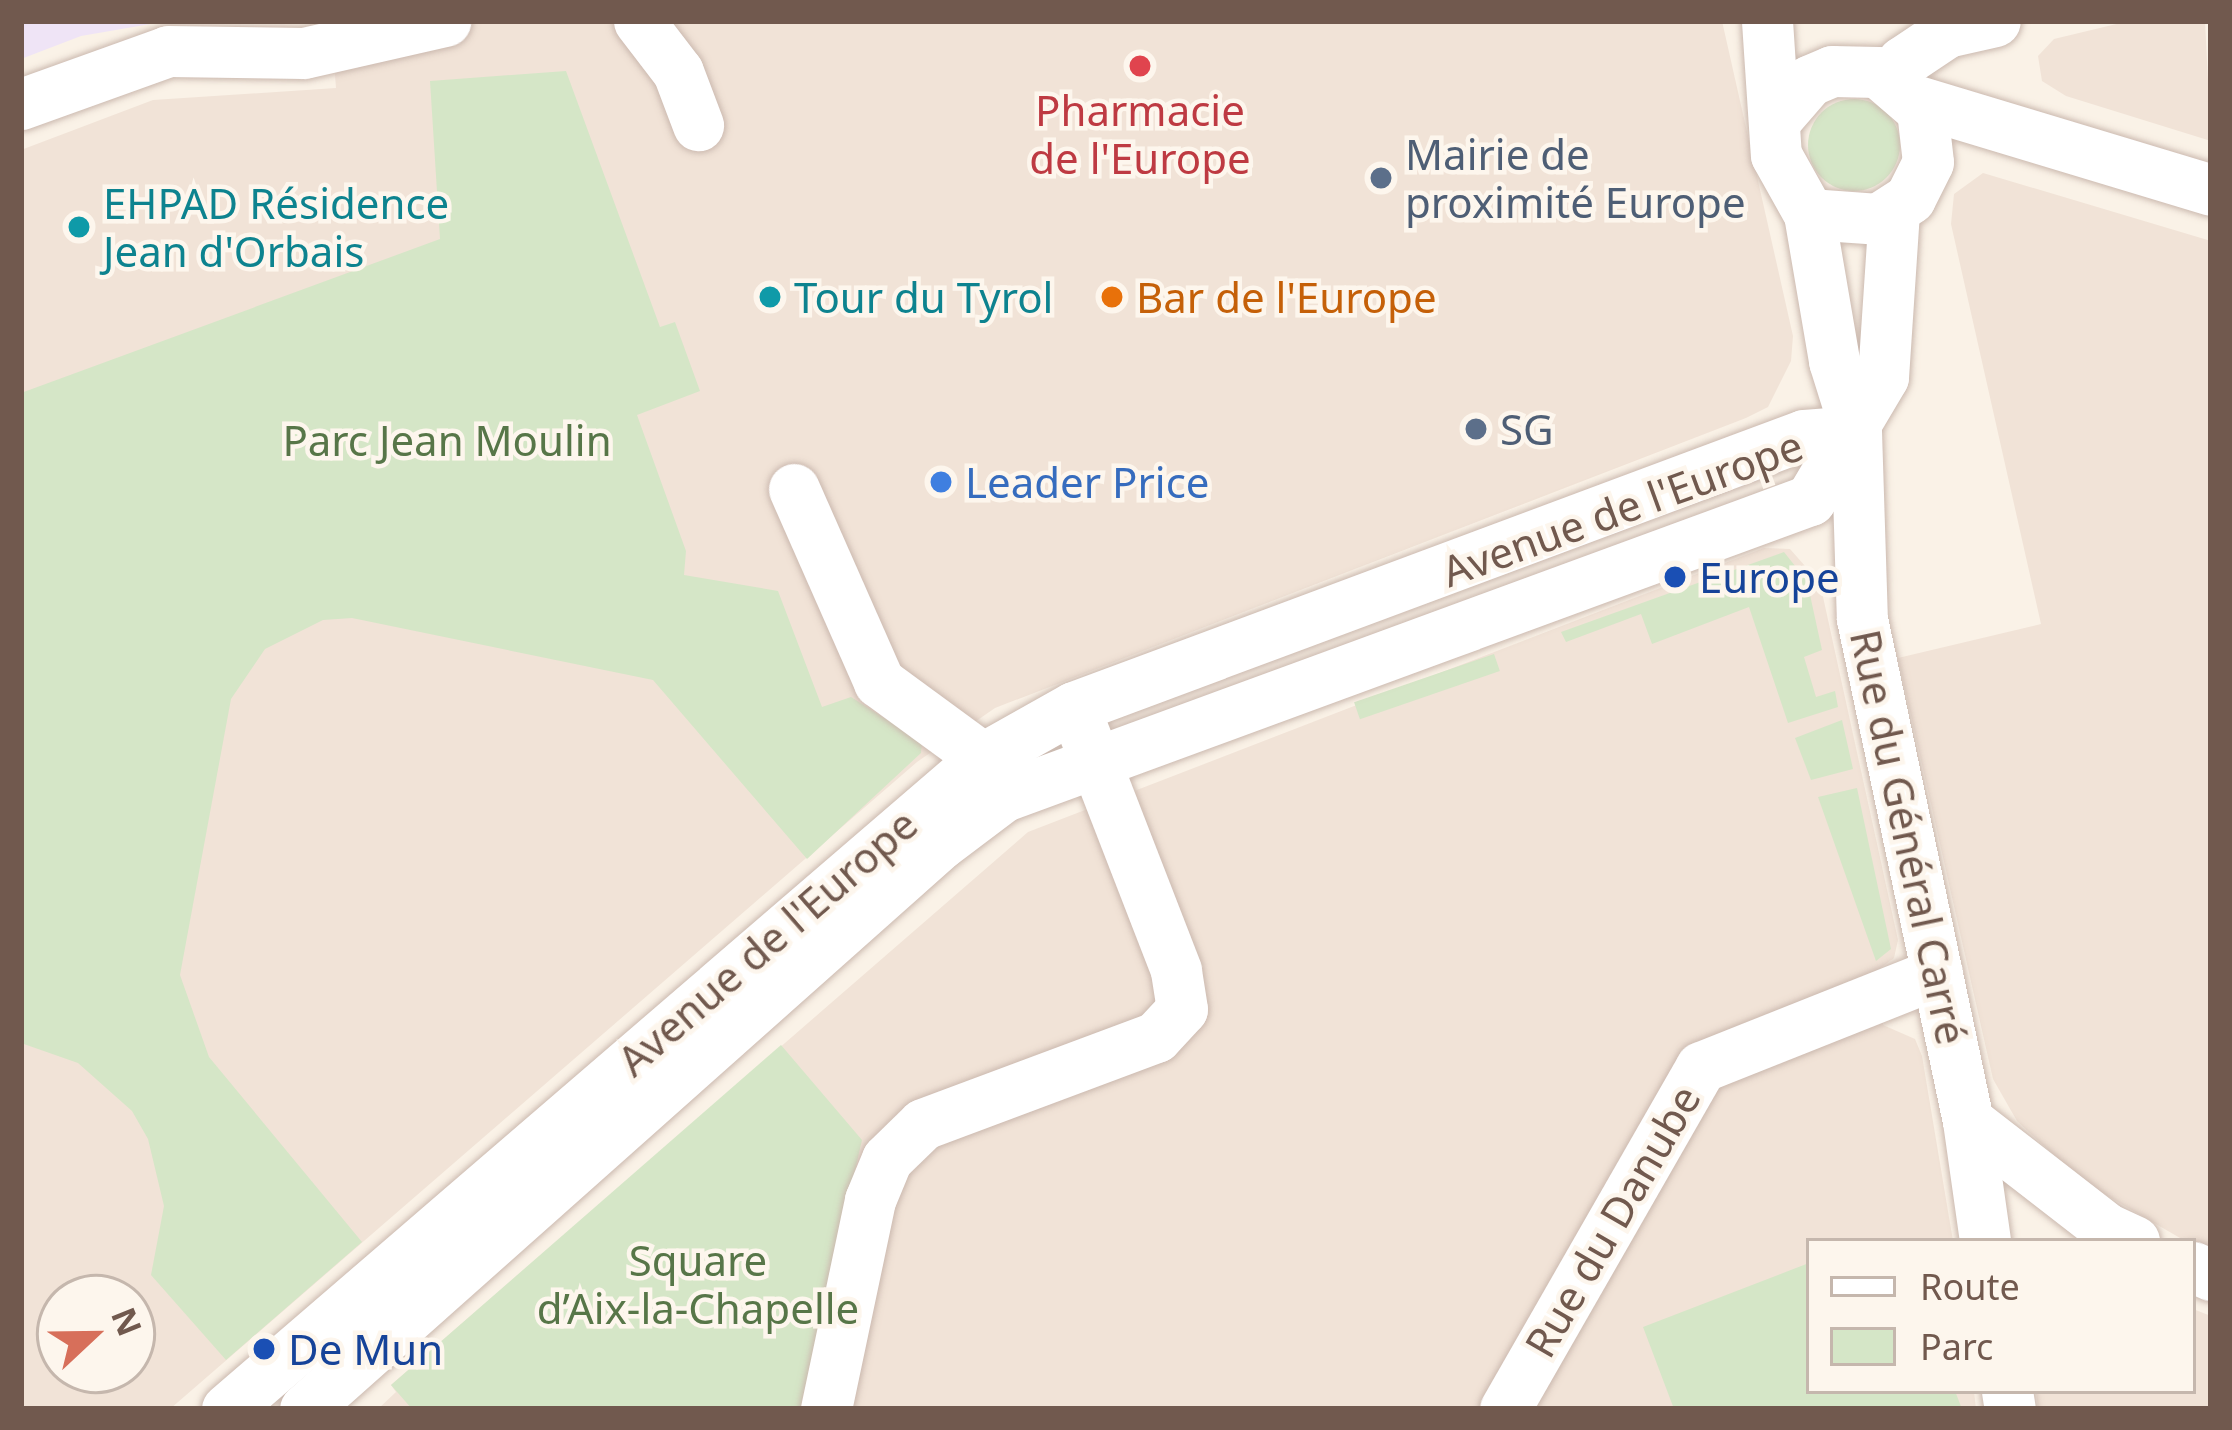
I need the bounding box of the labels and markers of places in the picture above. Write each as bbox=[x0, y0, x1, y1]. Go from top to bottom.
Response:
marker: Pharmacie de l'Europe bbox=[1127, 53, 1153, 79]
place label: Pharmacie de l'Europe bbox=[1029, 85, 1251, 184]
place label: Mairie de proximité Europe bbox=[1405, 129, 1746, 228]
marker: Mairie de proximité Europe bbox=[1368, 165, 1394, 191]
place label: EHPAD Résidence Jean d'Orbais bbox=[103, 178, 449, 276]
marker: EHPAD Résidence Jean d'Orbais bbox=[66, 214, 92, 240]
place label: Tour du Tyrol bbox=[794, 272, 1053, 322]
place label: Bar de l'Europe bbox=[1136, 272, 1437, 322]
marker: Tour du Tyrol bbox=[757, 284, 783, 310]
marker: Bar de l'Europe bbox=[1099, 284, 1125, 310]
place label: SG bbox=[1500, 404, 1554, 454]
marker: SG bbox=[1463, 416, 1489, 442]
place label: Leader Price bbox=[965, 457, 1209, 507]
marker: Leader Price bbox=[928, 469, 954, 495]
place label: Europe bbox=[1699, 552, 1840, 602]
marker: Europe bbox=[1662, 564, 1688, 590]
place label: De Mun bbox=[288, 1324, 443, 1374]
marker: De Mun bbox=[251, 1336, 277, 1362]

